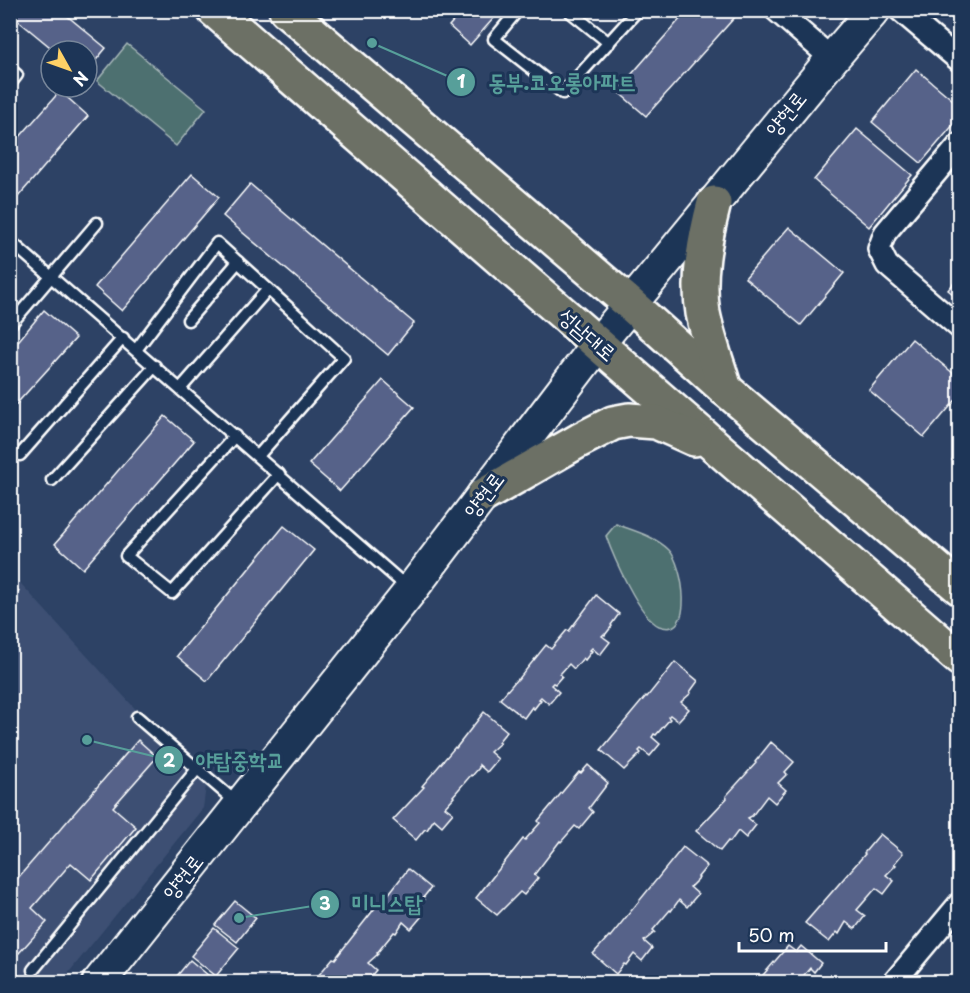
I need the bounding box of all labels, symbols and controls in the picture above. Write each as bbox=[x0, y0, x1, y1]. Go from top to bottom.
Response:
north arrow bbox=[39, 39, 99, 99]
callout: 동부.코오롱아파트 bbox=[446, 62, 648, 102]
text: 동부.코오롱아파트 bbox=[488, 64, 636, 97]
text: N bbox=[68, 67, 95, 92]
text: 1 bbox=[457, 67, 466, 94]
street label: 양현로 bbox=[756, 83, 813, 143]
street label: 성남대로 bbox=[552, 299, 624, 368]
street label: 양현로 bbox=[454, 464, 510, 524]
callout: 야탑중학교 bbox=[154, 740, 297, 780]
text: 야탑중학교 bbox=[196, 742, 284, 775]
text: 2 bbox=[163, 746, 176, 773]
street label: 양현로 bbox=[153, 846, 210, 906]
callout: 미니스탑 bbox=[310, 884, 435, 924]
text: 미니스탑 bbox=[352, 885, 423, 918]
text: 3 bbox=[319, 889, 331, 916]
scale bar bbox=[739, 915, 886, 953]
text: 50 m bbox=[748, 921, 795, 948]

